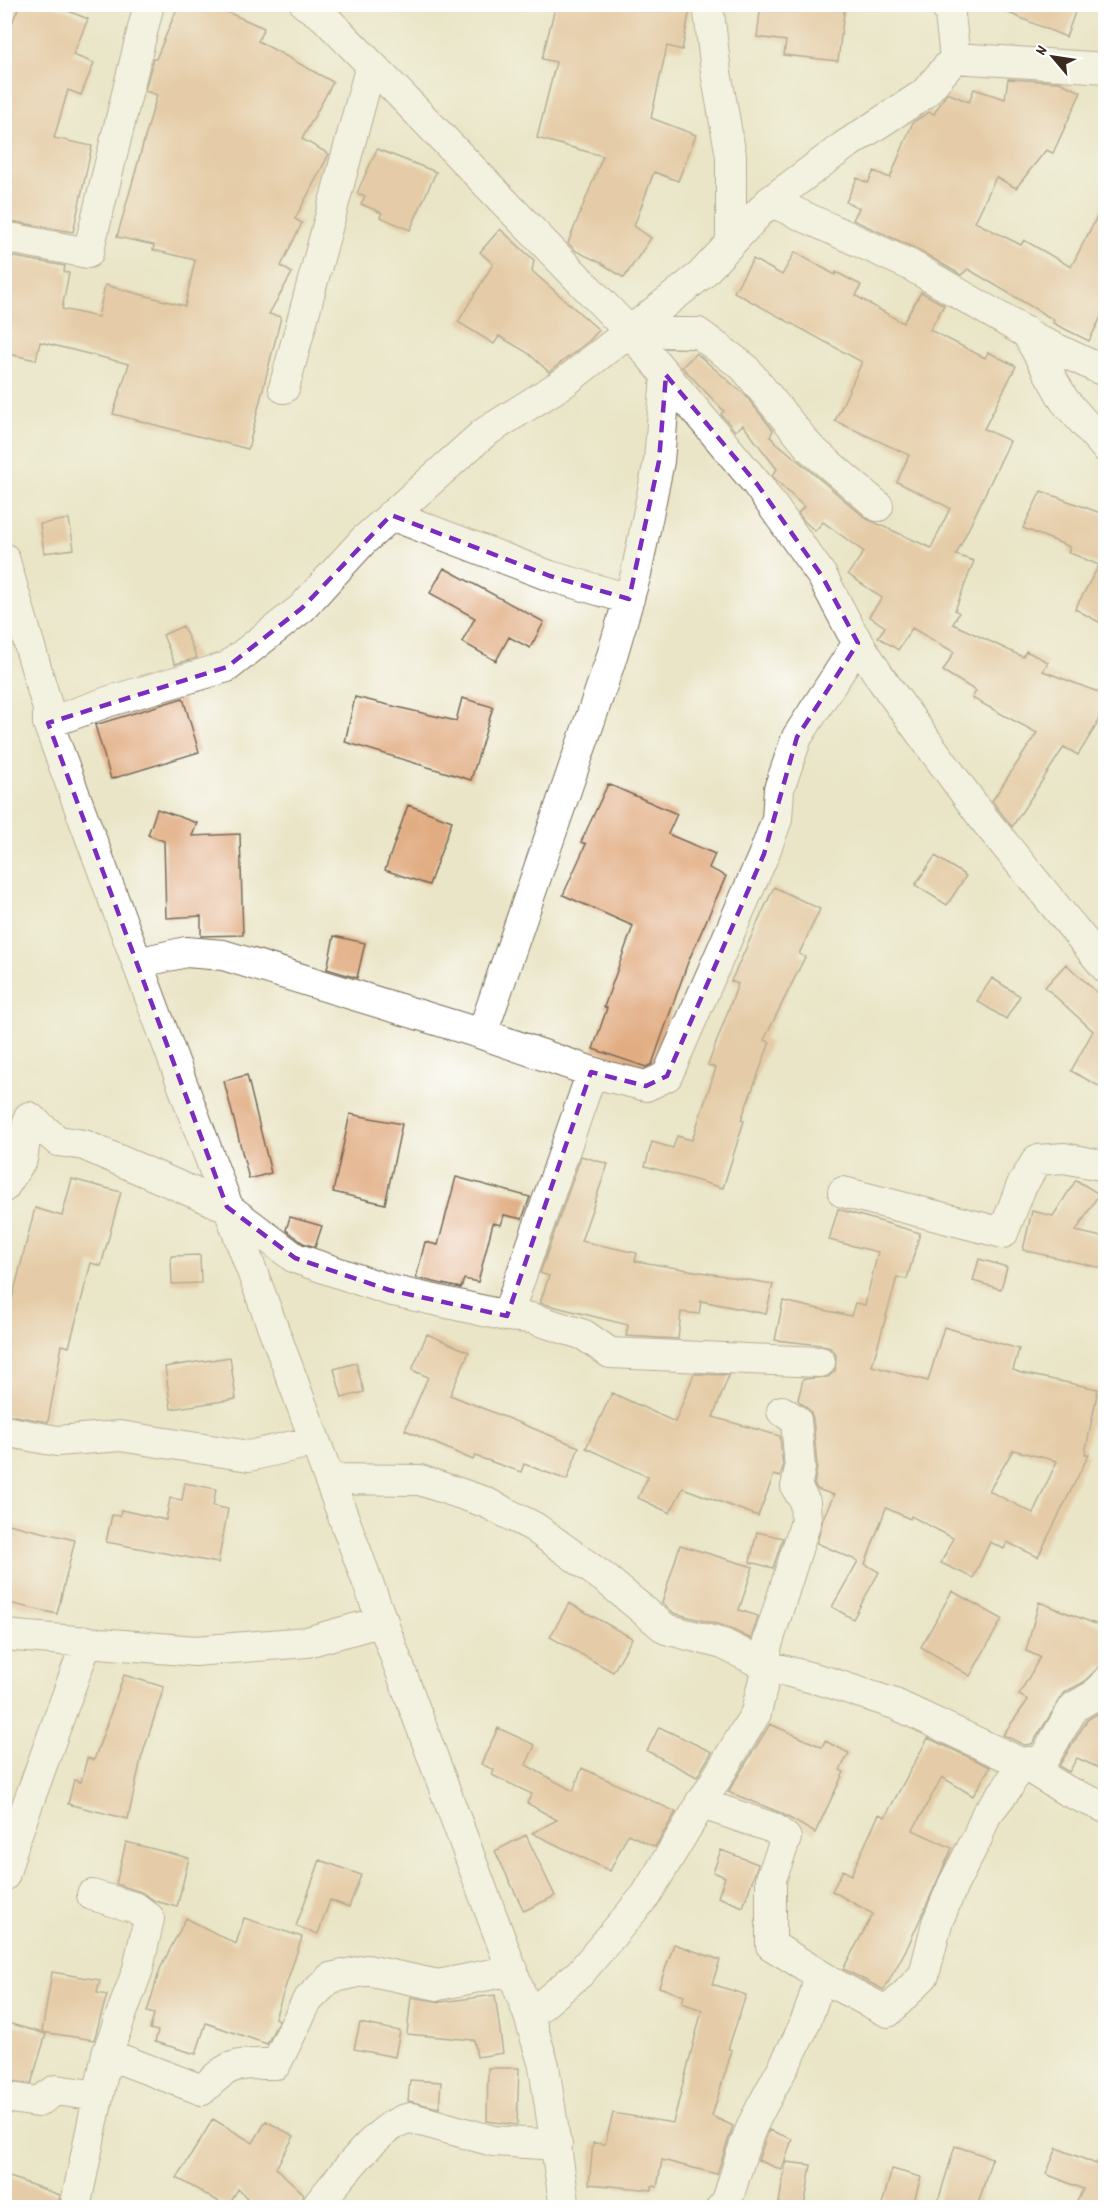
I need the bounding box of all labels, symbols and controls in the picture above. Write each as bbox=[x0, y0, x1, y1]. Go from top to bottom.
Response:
north arrow bbox=[1023, 27, 1083, 87]
text: N bbox=[1030, 42, 1054, 60]

